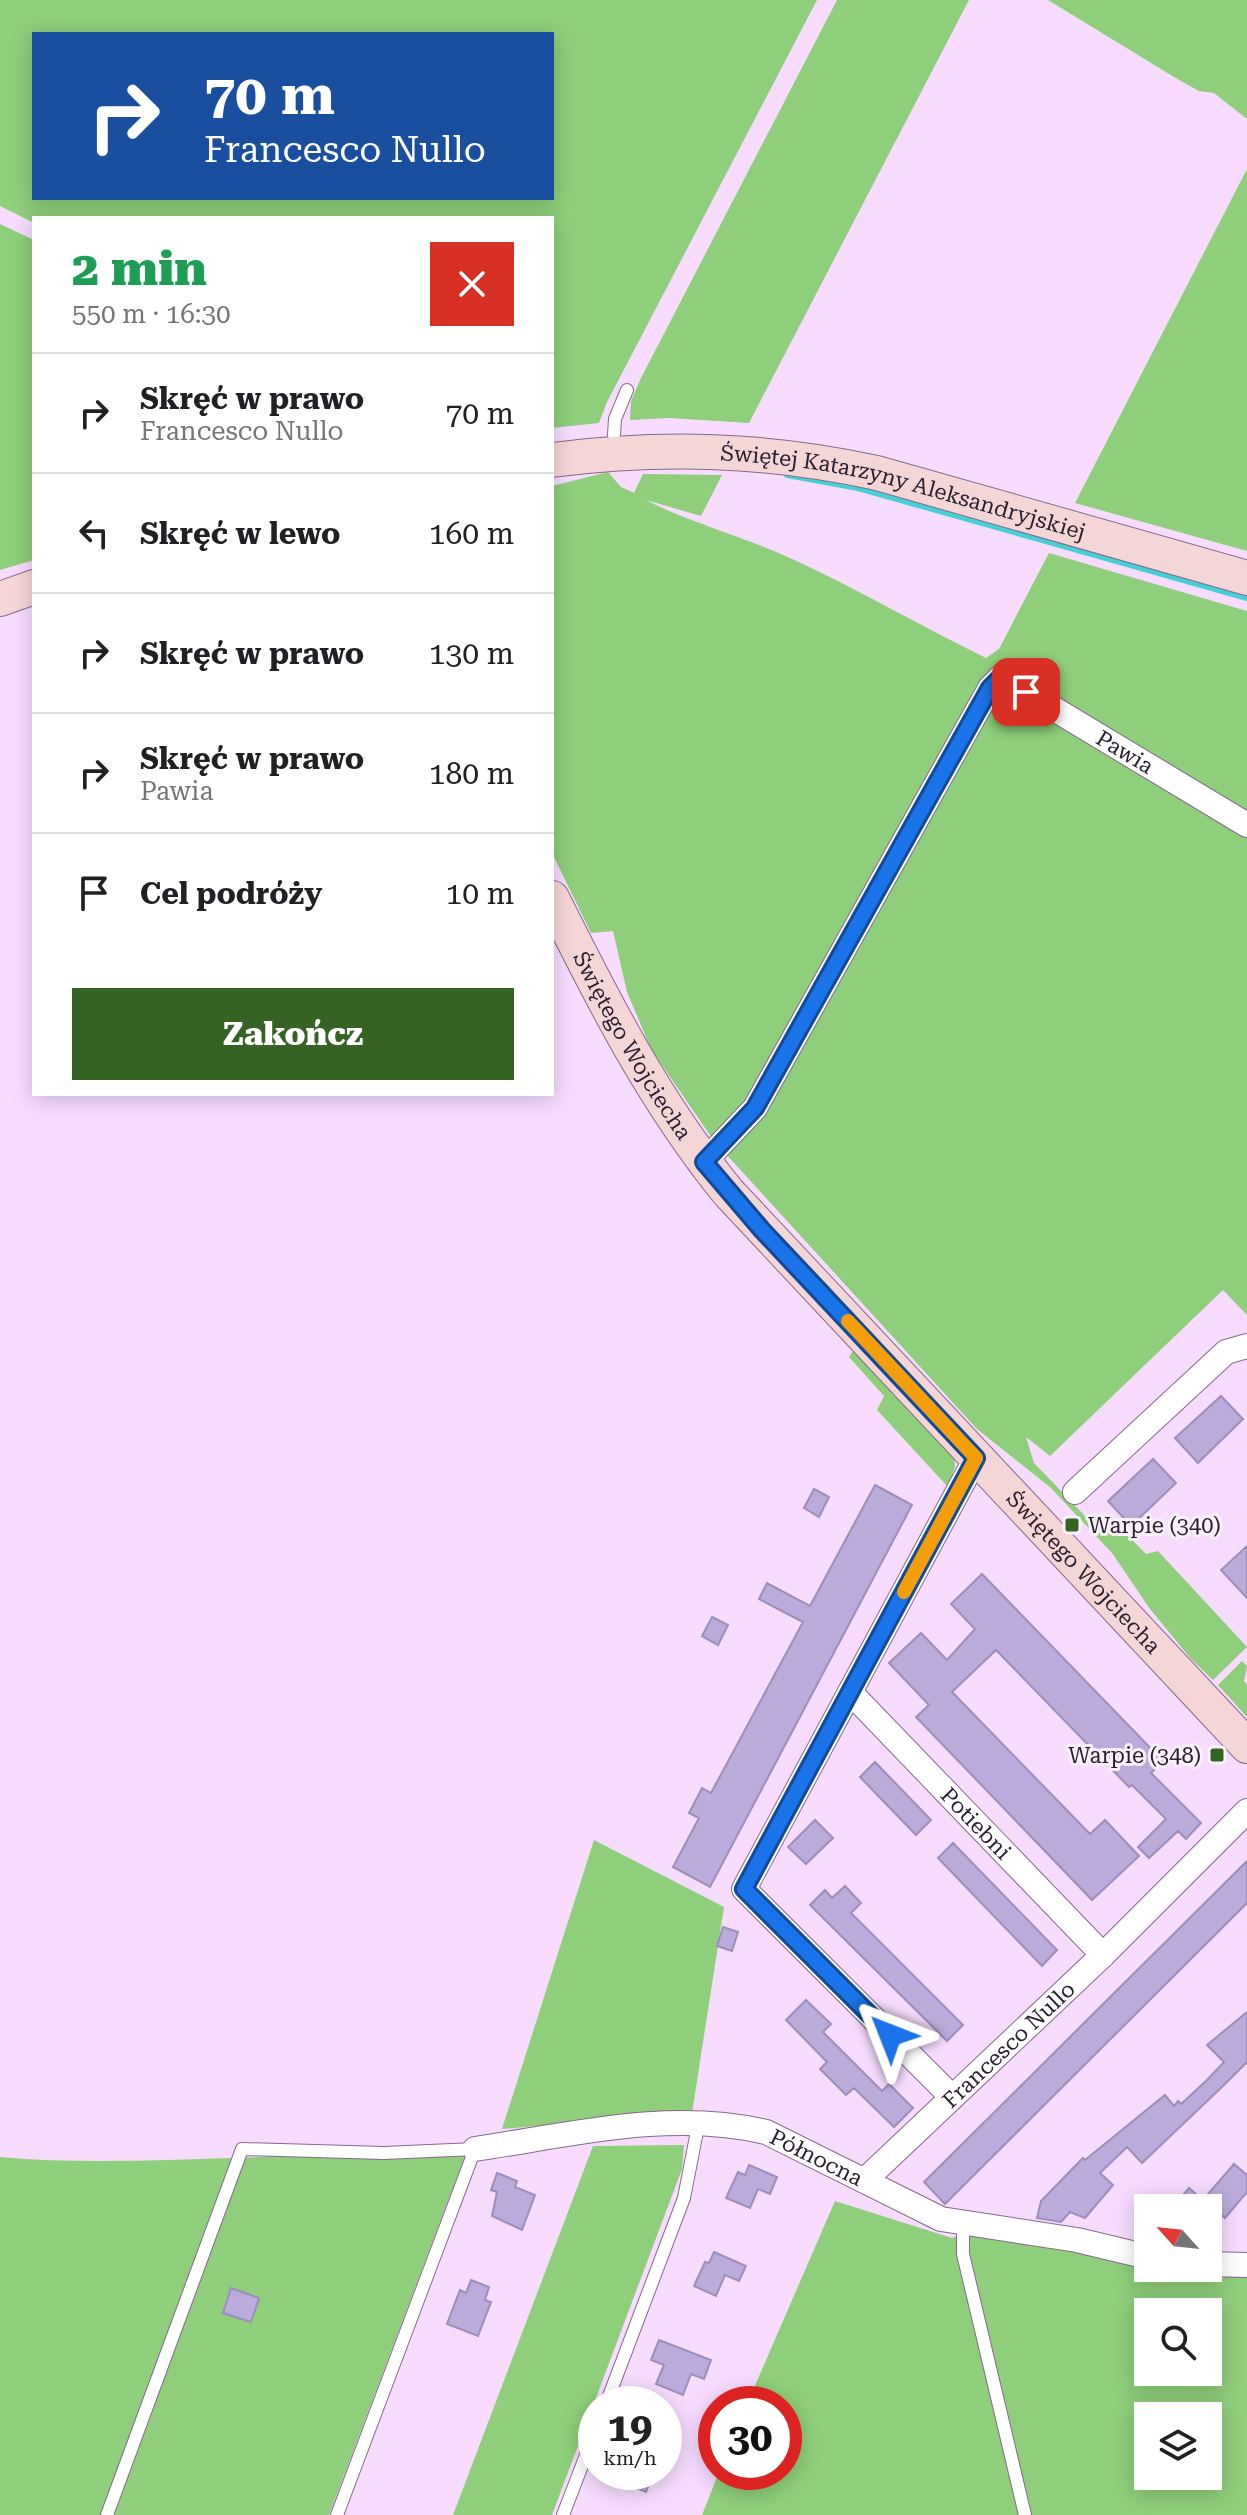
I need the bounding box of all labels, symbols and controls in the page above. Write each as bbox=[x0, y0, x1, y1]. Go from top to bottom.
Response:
text: 70 m bbox=[204, 62, 335, 128]
icon: right bbox=[72, 64, 176, 168]
text: Francesco Nullo bbox=[204, 129, 486, 171]
text: 2 min bbox=[72, 241, 207, 297]
button: close bbox=[430, 242, 514, 326]
text: 550 m · 16:30 bbox=[72, 299, 231, 329]
text: Skręć w prawo bbox=[140, 381, 364, 416]
icon: right bbox=[72, 391, 116, 435]
text: 70 m bbox=[445, 396, 514, 431]
text: Francesco Nullo bbox=[140, 416, 344, 446]
street label: Świętej Katarzyny Aleksandryjskiej bbox=[720, 438, 1088, 545]
icon: left bbox=[72, 511, 116, 555]
text: Skręć w lewo bbox=[140, 516, 340, 551]
text: 160 m bbox=[429, 516, 514, 551]
icon: right bbox=[72, 631, 116, 675]
text: Skręć w prawo bbox=[140, 636, 364, 671]
text: 130 m bbox=[429, 636, 514, 671]
pin bbox=[992, 658, 1060, 726]
icon: arrive bbox=[1004, 670, 1048, 714]
street label: Pawia bbox=[1092, 725, 1158, 779]
text: Skręć w prawo bbox=[140, 741, 364, 776]
icon: right bbox=[72, 751, 116, 795]
text: 180 m bbox=[429, 756, 514, 791]
text: Pawia bbox=[140, 776, 213, 806]
icon: arrive bbox=[72, 871, 116, 915]
text: Cel podróży bbox=[140, 876, 322, 911]
text: 10 m bbox=[445, 876, 514, 911]
street label: Świętego Wojciecha bbox=[568, 946, 697, 1145]
button: Zakończ bbox=[72, 988, 514, 1080]
street label: Świętego Wojciecha bbox=[1001, 1484, 1166, 1659]
place label: Warpie (340) bbox=[1088, 1513, 1221, 1538]
marker: Warpie (340) bbox=[1063, 1516, 1081, 1534]
place label: Warpie (348) bbox=[1068, 1743, 1201, 1768]
marker: Warpie (348) bbox=[1208, 1746, 1226, 1764]
street label: Potiebni bbox=[936, 1783, 1016, 1865]
street label: Francesco Nullo bbox=[938, 1976, 1080, 2113]
position arrow bbox=[848, 1993, 932, 2077]
street label: Północna bbox=[766, 2124, 867, 2191]
north arrow bbox=[1134, 2194, 1222, 2282]
map controls bbox=[1134, 2194, 1222, 2490]
button: search bbox=[1134, 2298, 1222, 2386]
speed limit sign: 30 bbox=[698, 2386, 802, 2490]
button: layers bbox=[1134, 2402, 1222, 2490]
text: 19 bbox=[608, 2404, 652, 2451]
text: km/h bbox=[603, 2446, 657, 2470]

